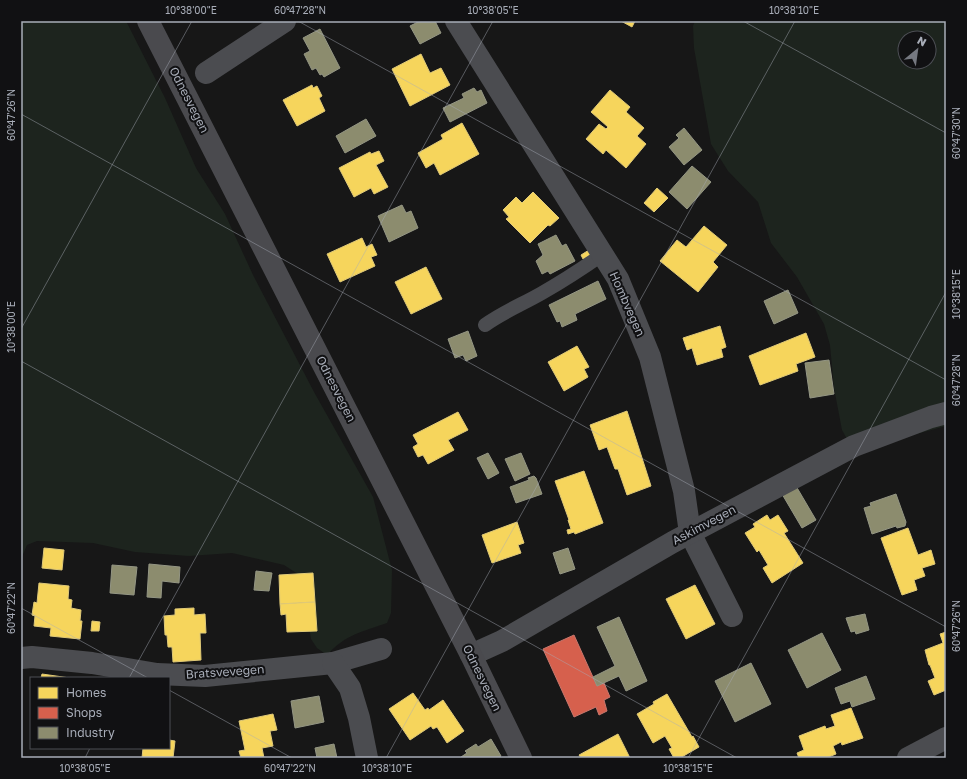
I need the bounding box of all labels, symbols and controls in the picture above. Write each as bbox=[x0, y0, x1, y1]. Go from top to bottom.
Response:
text: 10°38'00"E bbox=[165, 4, 217, 16]
text: 60°47'28"N bbox=[274, 4, 326, 16]
text: 10°38'05"E bbox=[467, 4, 519, 16]
text: 10°38'10"E bbox=[769, 4, 819, 16]
north arrow bbox=[897, 30, 937, 70]
text: N bbox=[915, 33, 929, 49]
street label: Odnesvegen bbox=[166, 64, 213, 135]
text: 60°47'26"N bbox=[5, 89, 17, 141]
text: 60°47'30"N bbox=[950, 107, 962, 159]
street label: Hombvegen bbox=[607, 269, 648, 338]
text: 10°38'15"E bbox=[950, 269, 962, 319]
text: 10°38'00"E bbox=[5, 301, 17, 353]
street label: Odnesvegen bbox=[313, 353, 360, 424]
text: 60°47'28"N bbox=[950, 354, 962, 406]
street label: Askimvegen bbox=[669, 502, 738, 548]
text: 60°47'22"N bbox=[5, 582, 17, 634]
text: 60°47'26"N bbox=[950, 600, 962, 652]
street label: Odnesvegen bbox=[460, 642, 505, 713]
street label: Bratsvevegen bbox=[185, 661, 265, 682]
legend bbox=[30, 677, 170, 749]
text: Homes bbox=[66, 685, 106, 700]
text: Shops bbox=[66, 705, 102, 720]
text: Industry bbox=[66, 725, 115, 740]
text: 10°38'05"E bbox=[59, 762, 111, 774]
text: 60°47'22"N bbox=[264, 762, 316, 774]
text: 10°38'10"E bbox=[362, 762, 412, 774]
text: 10°38'15"E bbox=[663, 762, 713, 774]

